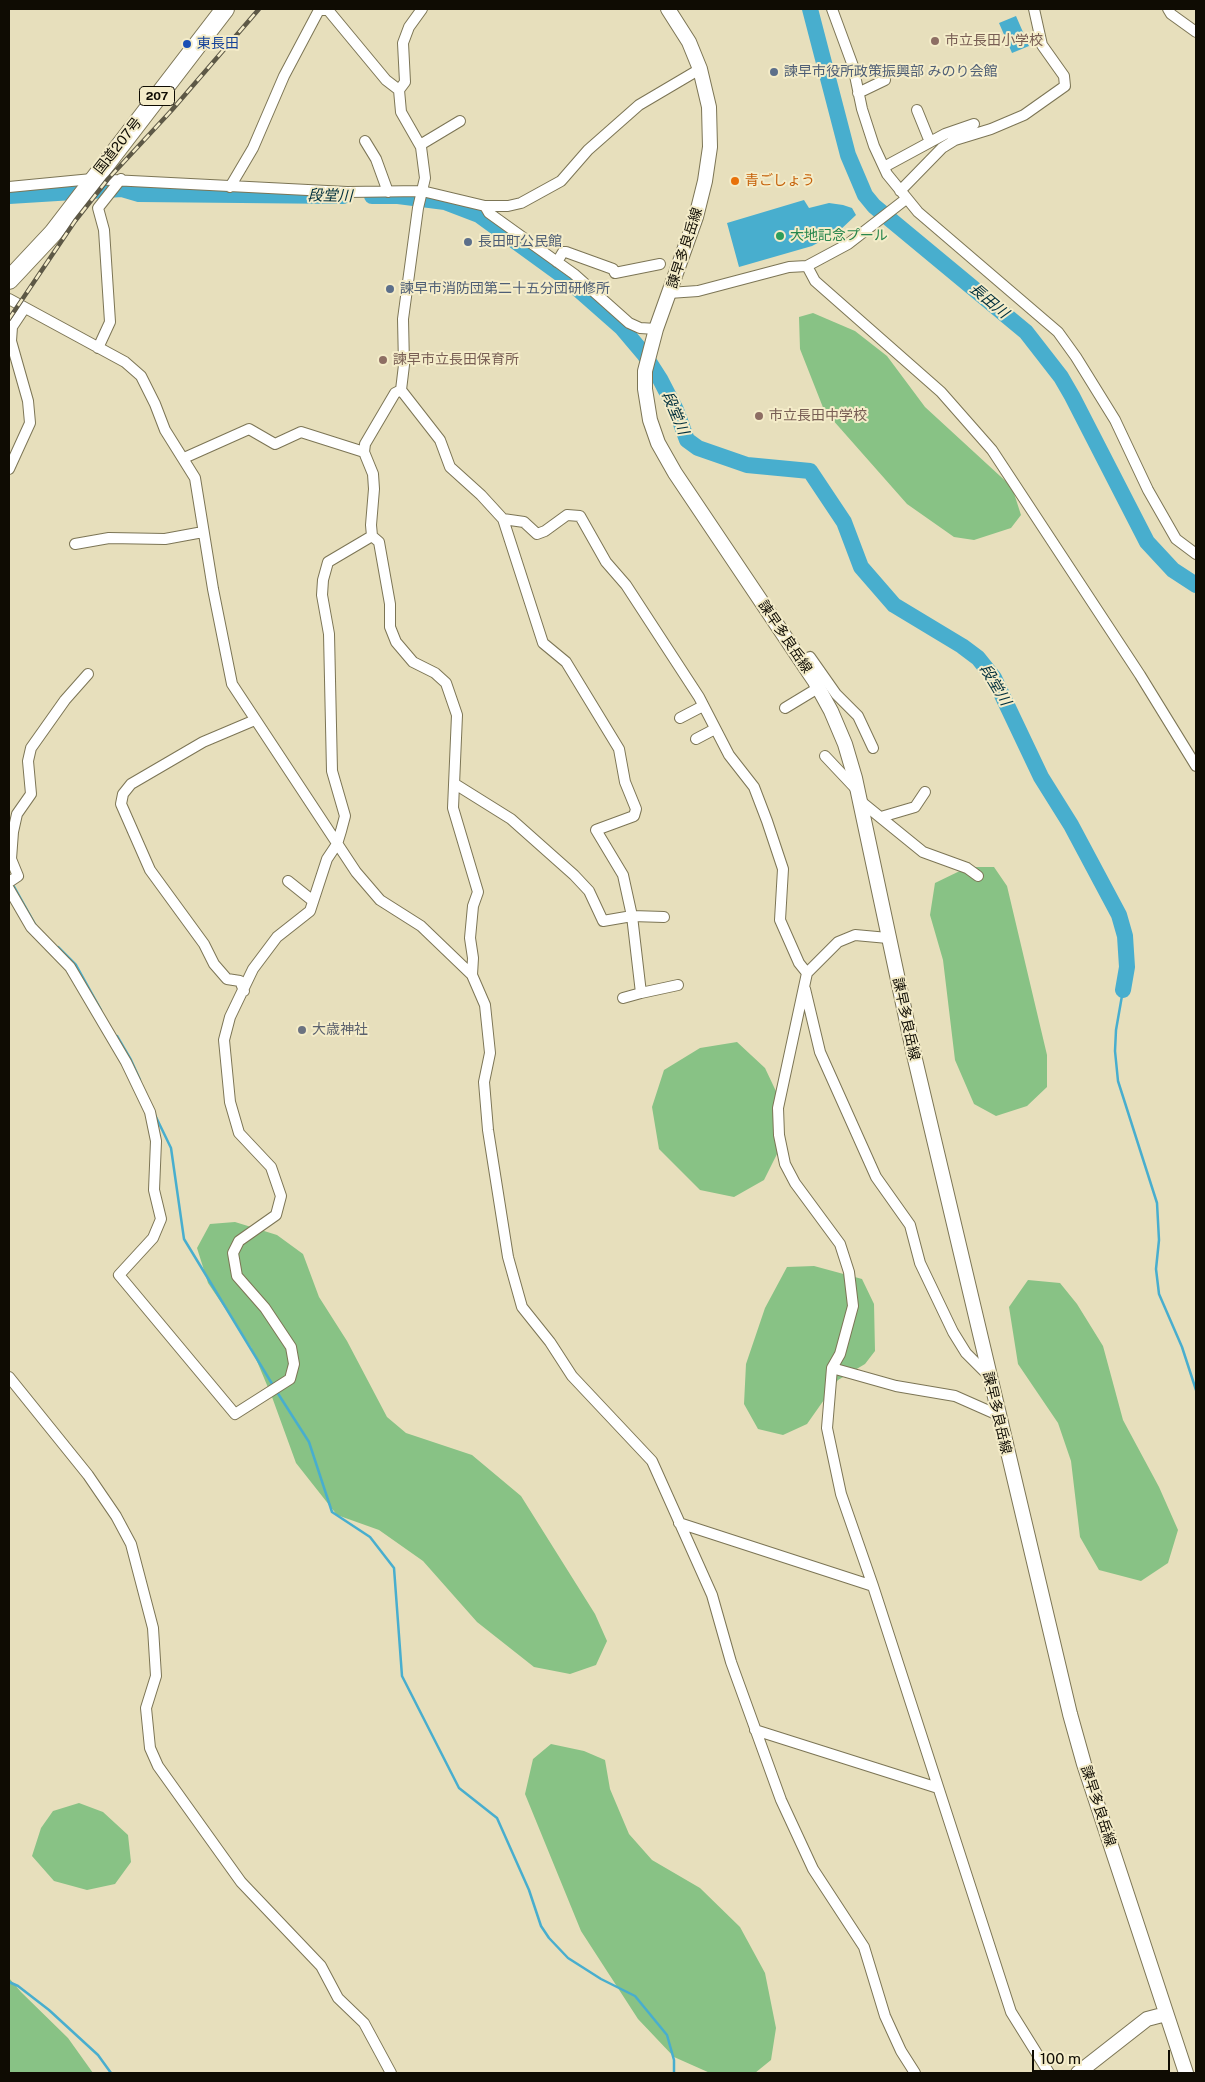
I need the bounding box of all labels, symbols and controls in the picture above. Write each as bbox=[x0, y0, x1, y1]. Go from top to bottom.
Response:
place label: 市立長田小学校 bbox=[945, 33, 1043, 49]
marker: 市立長田小学校 bbox=[929, 35, 941, 47]
place label: 東長田 bbox=[197, 36, 239, 52]
marker: 東長田 bbox=[181, 38, 193, 50]
place label: 諫早市役所政策振興部 みのり会館 bbox=[784, 64, 997, 80]
marker: 諫早市役所政策振興部 みのり会館 bbox=[768, 66, 780, 78]
road number: 207 bbox=[140, 86, 174, 105]
street label: 国道207号 bbox=[91, 114, 145, 178]
place label: 青ごしょう bbox=[745, 173, 815, 189]
marker: 青ごしょう bbox=[729, 175, 741, 187]
water label: 段堂川 bbox=[307, 187, 353, 205]
street label: 諫早多良岳線 bbox=[664, 205, 706, 291]
place label: 大地記念プール bbox=[790, 228, 888, 244]
marker: 大地記念プール bbox=[774, 230, 786, 242]
place label: 長田町公民館 bbox=[478, 234, 562, 250]
marker: 長田町公民館 bbox=[462, 236, 474, 248]
water label: 長田川 bbox=[966, 280, 1012, 322]
place label: 諫早市消防団第二十五分団研修所 bbox=[400, 281, 610, 297]
marker: 諫早市消防団第二十五分団研修所 bbox=[384, 283, 396, 295]
place label: 諫早市立長田保育所 bbox=[393, 352, 519, 368]
marker: 諫早市立長田保育所 bbox=[377, 354, 389, 366]
water label: 段堂川 bbox=[658, 389, 692, 437]
place label: 市立長田中学校 bbox=[769, 408, 867, 424]
marker: 市立長田中学校 bbox=[753, 410, 765, 422]
street label: 諫早多良岳線 bbox=[755, 597, 815, 677]
water label: 段堂川 bbox=[976, 661, 1014, 709]
street label: 諫早多良岳線 bbox=[889, 976, 923, 1062]
place label: 大歳神社 bbox=[312, 1022, 368, 1038]
marker: 大歳神社 bbox=[296, 1024, 308, 1036]
street label: 諫早多良岳線 bbox=[979, 1370, 1015, 1456]
street label: 諫早多良岳線 bbox=[1077, 1763, 1119, 1849]
scale bar bbox=[1035, 2040, 1172, 2072]
text: 100 m bbox=[1040, 2050, 1081, 2067]

